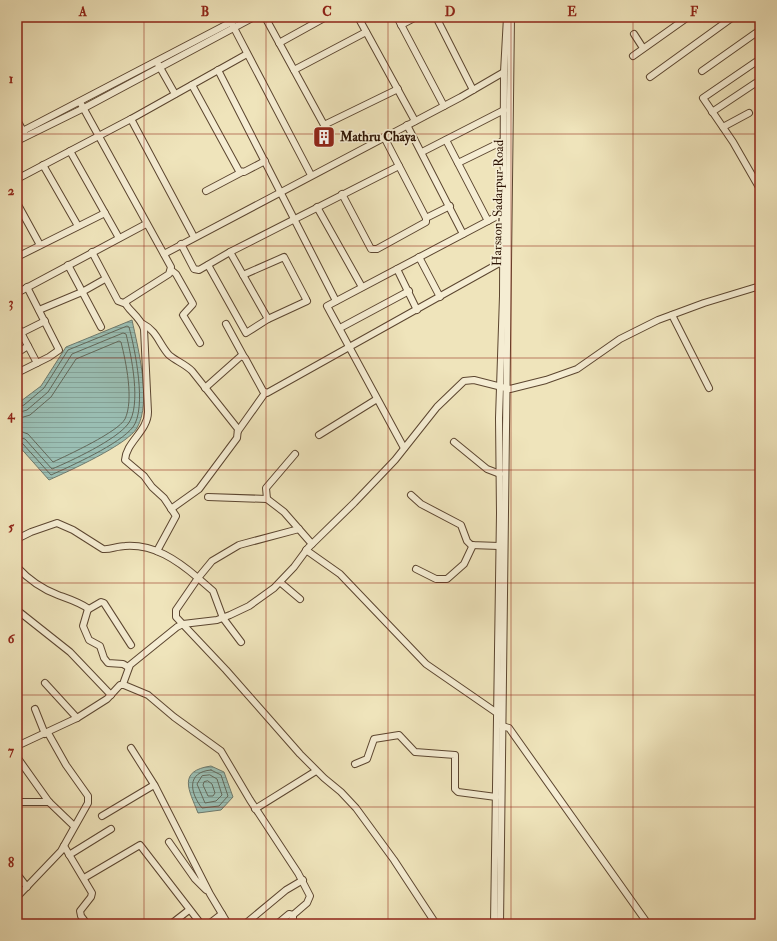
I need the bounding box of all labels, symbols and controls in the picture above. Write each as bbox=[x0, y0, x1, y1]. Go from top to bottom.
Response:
text: A bbox=[78, 4, 88, 20]
text: B bbox=[201, 4, 209, 20]
text: C bbox=[322, 4, 332, 20]
text: D bbox=[445, 4, 456, 20]
text: E bbox=[567, 4, 577, 20]
text: F bbox=[690, 4, 699, 20]
text: 1 bbox=[9, 71, 14, 87]
building icon: Mathru Chaya bbox=[311, 124, 337, 150]
place label: Mathru Chaya bbox=[339, 129, 416, 146]
street label: Harsaon-Sadarpur Road bbox=[489, 139, 508, 266]
text: 2 bbox=[8, 183, 15, 199]
text: 3 bbox=[9, 295, 14, 311]
text: 4 bbox=[6, 407, 15, 423]
text: 5 bbox=[8, 519, 14, 535]
text: 6 bbox=[8, 631, 16, 647]
text: 7 bbox=[8, 743, 15, 759]
text: 8 bbox=[8, 855, 14, 871]

